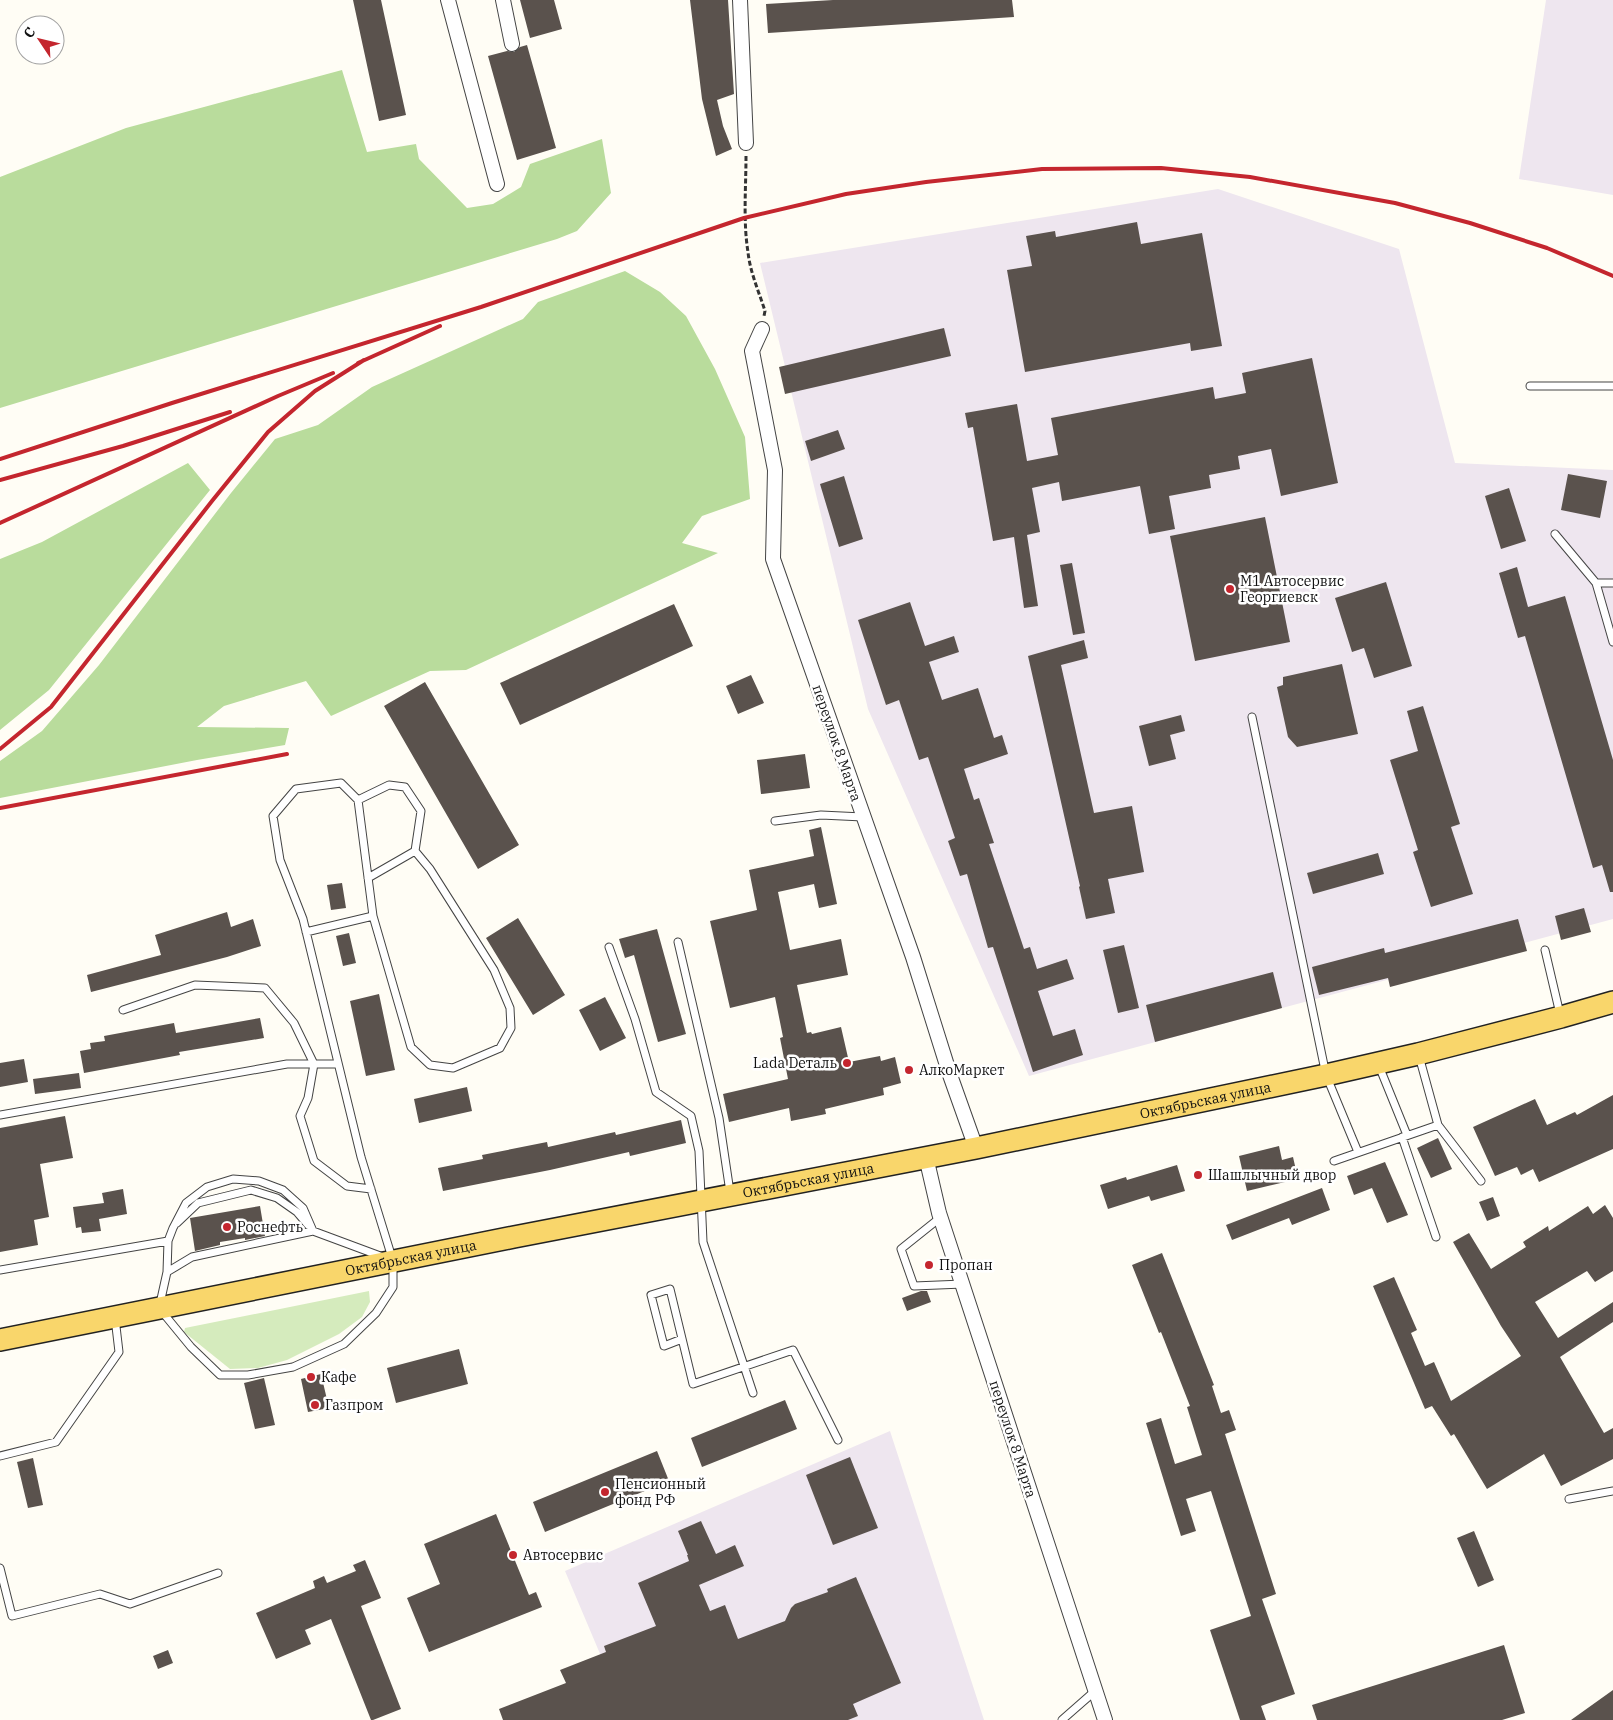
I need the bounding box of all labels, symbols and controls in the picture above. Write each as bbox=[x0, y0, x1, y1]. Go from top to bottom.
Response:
north arrow bbox=[15, 15, 65, 65]
text: С bbox=[19, 24, 39, 42]
place label: М1 Автосервис Георгиевск bbox=[1240, 572, 1344, 606]
marker: М1 Автосервис Георгиевск bbox=[1224, 583, 1236, 595]
street label: переулок 8 Марта bbox=[809, 682, 866, 804]
place label: Lada Dеталь bbox=[753, 1054, 837, 1072]
marker: Lada Dеталь bbox=[841, 1057, 853, 1069]
place label: АлкоМаркет bbox=[919, 1061, 1004, 1079]
marker: АлкоМаркет bbox=[903, 1064, 915, 1076]
street label: Октябрьская улица bbox=[1138, 1078, 1273, 1123]
street label: Октябрьская улица bbox=[741, 1159, 876, 1202]
place label: Шашлычный двор bbox=[1208, 1166, 1336, 1184]
marker: Шашлычный двор bbox=[1192, 1169, 1204, 1181]
place label: Роснефть bbox=[237, 1218, 304, 1236]
marker: Роснефть bbox=[221, 1221, 233, 1233]
street label: Октябрьская улица bbox=[344, 1236, 478, 1280]
place label: Пропан bbox=[939, 1256, 993, 1274]
marker: Пропан bbox=[923, 1259, 935, 1271]
place label: Кафе bbox=[321, 1368, 357, 1386]
marker: Кафе bbox=[305, 1371, 317, 1383]
street label: переулок 8 Марта bbox=[985, 1378, 1041, 1500]
place label: Газпром bbox=[325, 1396, 383, 1414]
marker: Газпром bbox=[309, 1399, 321, 1411]
place label: Пенсионный фонд РФ bbox=[615, 1475, 706, 1509]
marker: Пенсионный фонд РФ bbox=[599, 1486, 611, 1498]
place label: Автосервис bbox=[523, 1546, 603, 1564]
marker: Автосервис bbox=[507, 1549, 519, 1561]

